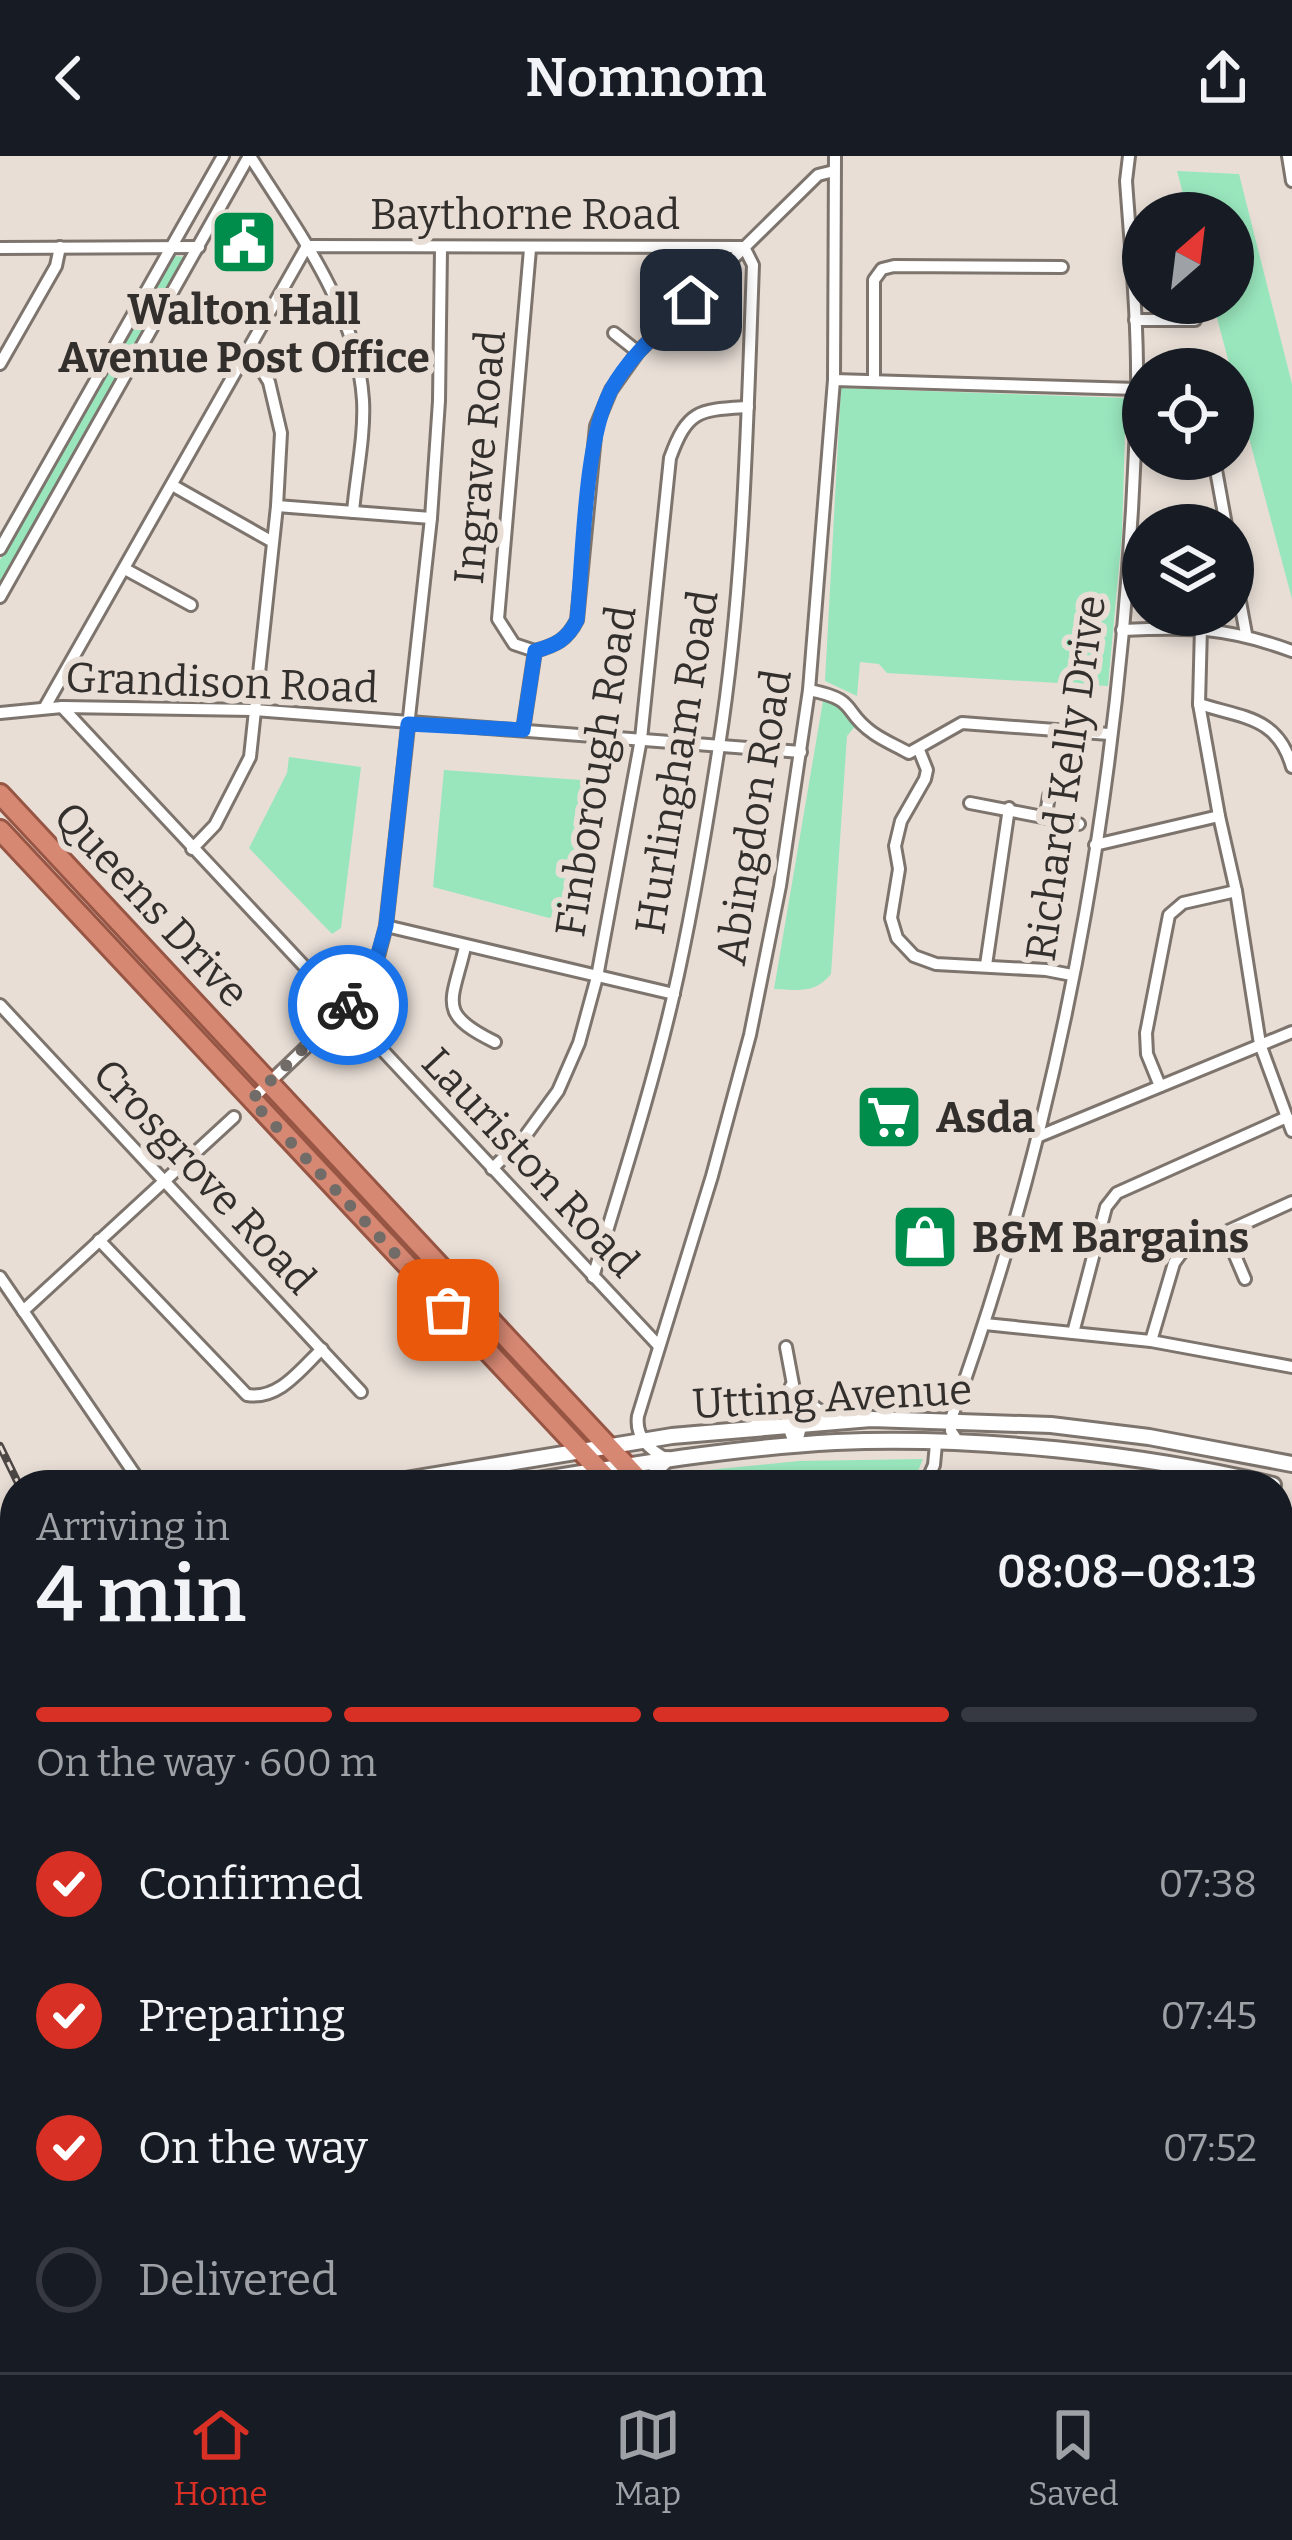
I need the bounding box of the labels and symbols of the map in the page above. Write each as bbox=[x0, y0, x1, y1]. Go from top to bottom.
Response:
street label: Baythorne Road bbox=[370, 190, 680, 240]
north arrow bbox=[1122, 192, 1254, 324]
public building icon: Walton Hall Avenue Post Office bbox=[209, 207, 279, 277]
pin bbox=[640, 249, 742, 351]
place label: Walton Hall Avenue Post Office bbox=[58, 285, 430, 383]
street label: Ingrave Road bbox=[444, 328, 516, 586]
street label: Hurlingham Road bbox=[625, 587, 729, 938]
street label: Richard Kelly Drive bbox=[1016, 592, 1116, 964]
street label: Finborough Road bbox=[545, 602, 647, 940]
street label: Grandison Road bbox=[65, 653, 379, 713]
street label: Abingdon Road bbox=[706, 666, 802, 968]
street label: Queens Drive bbox=[44, 792, 259, 1017]
courier bbox=[288, 945, 408, 1065]
street label: Lauriston Road bbox=[411, 1038, 649, 1288]
street label: Crosgrove Road bbox=[83, 1049, 326, 1305]
supermarket icon: Asda bbox=[854, 1082, 924, 1152]
place label: Asda bbox=[936, 1093, 1035, 1143]
shop icon: B&M Bargains bbox=[890, 1202, 960, 1272]
place label: B&M Bargains bbox=[972, 1213, 1249, 1263]
pin bbox=[397, 1259, 499, 1361]
street label: Utting Avenue bbox=[691, 1365, 973, 1429]

